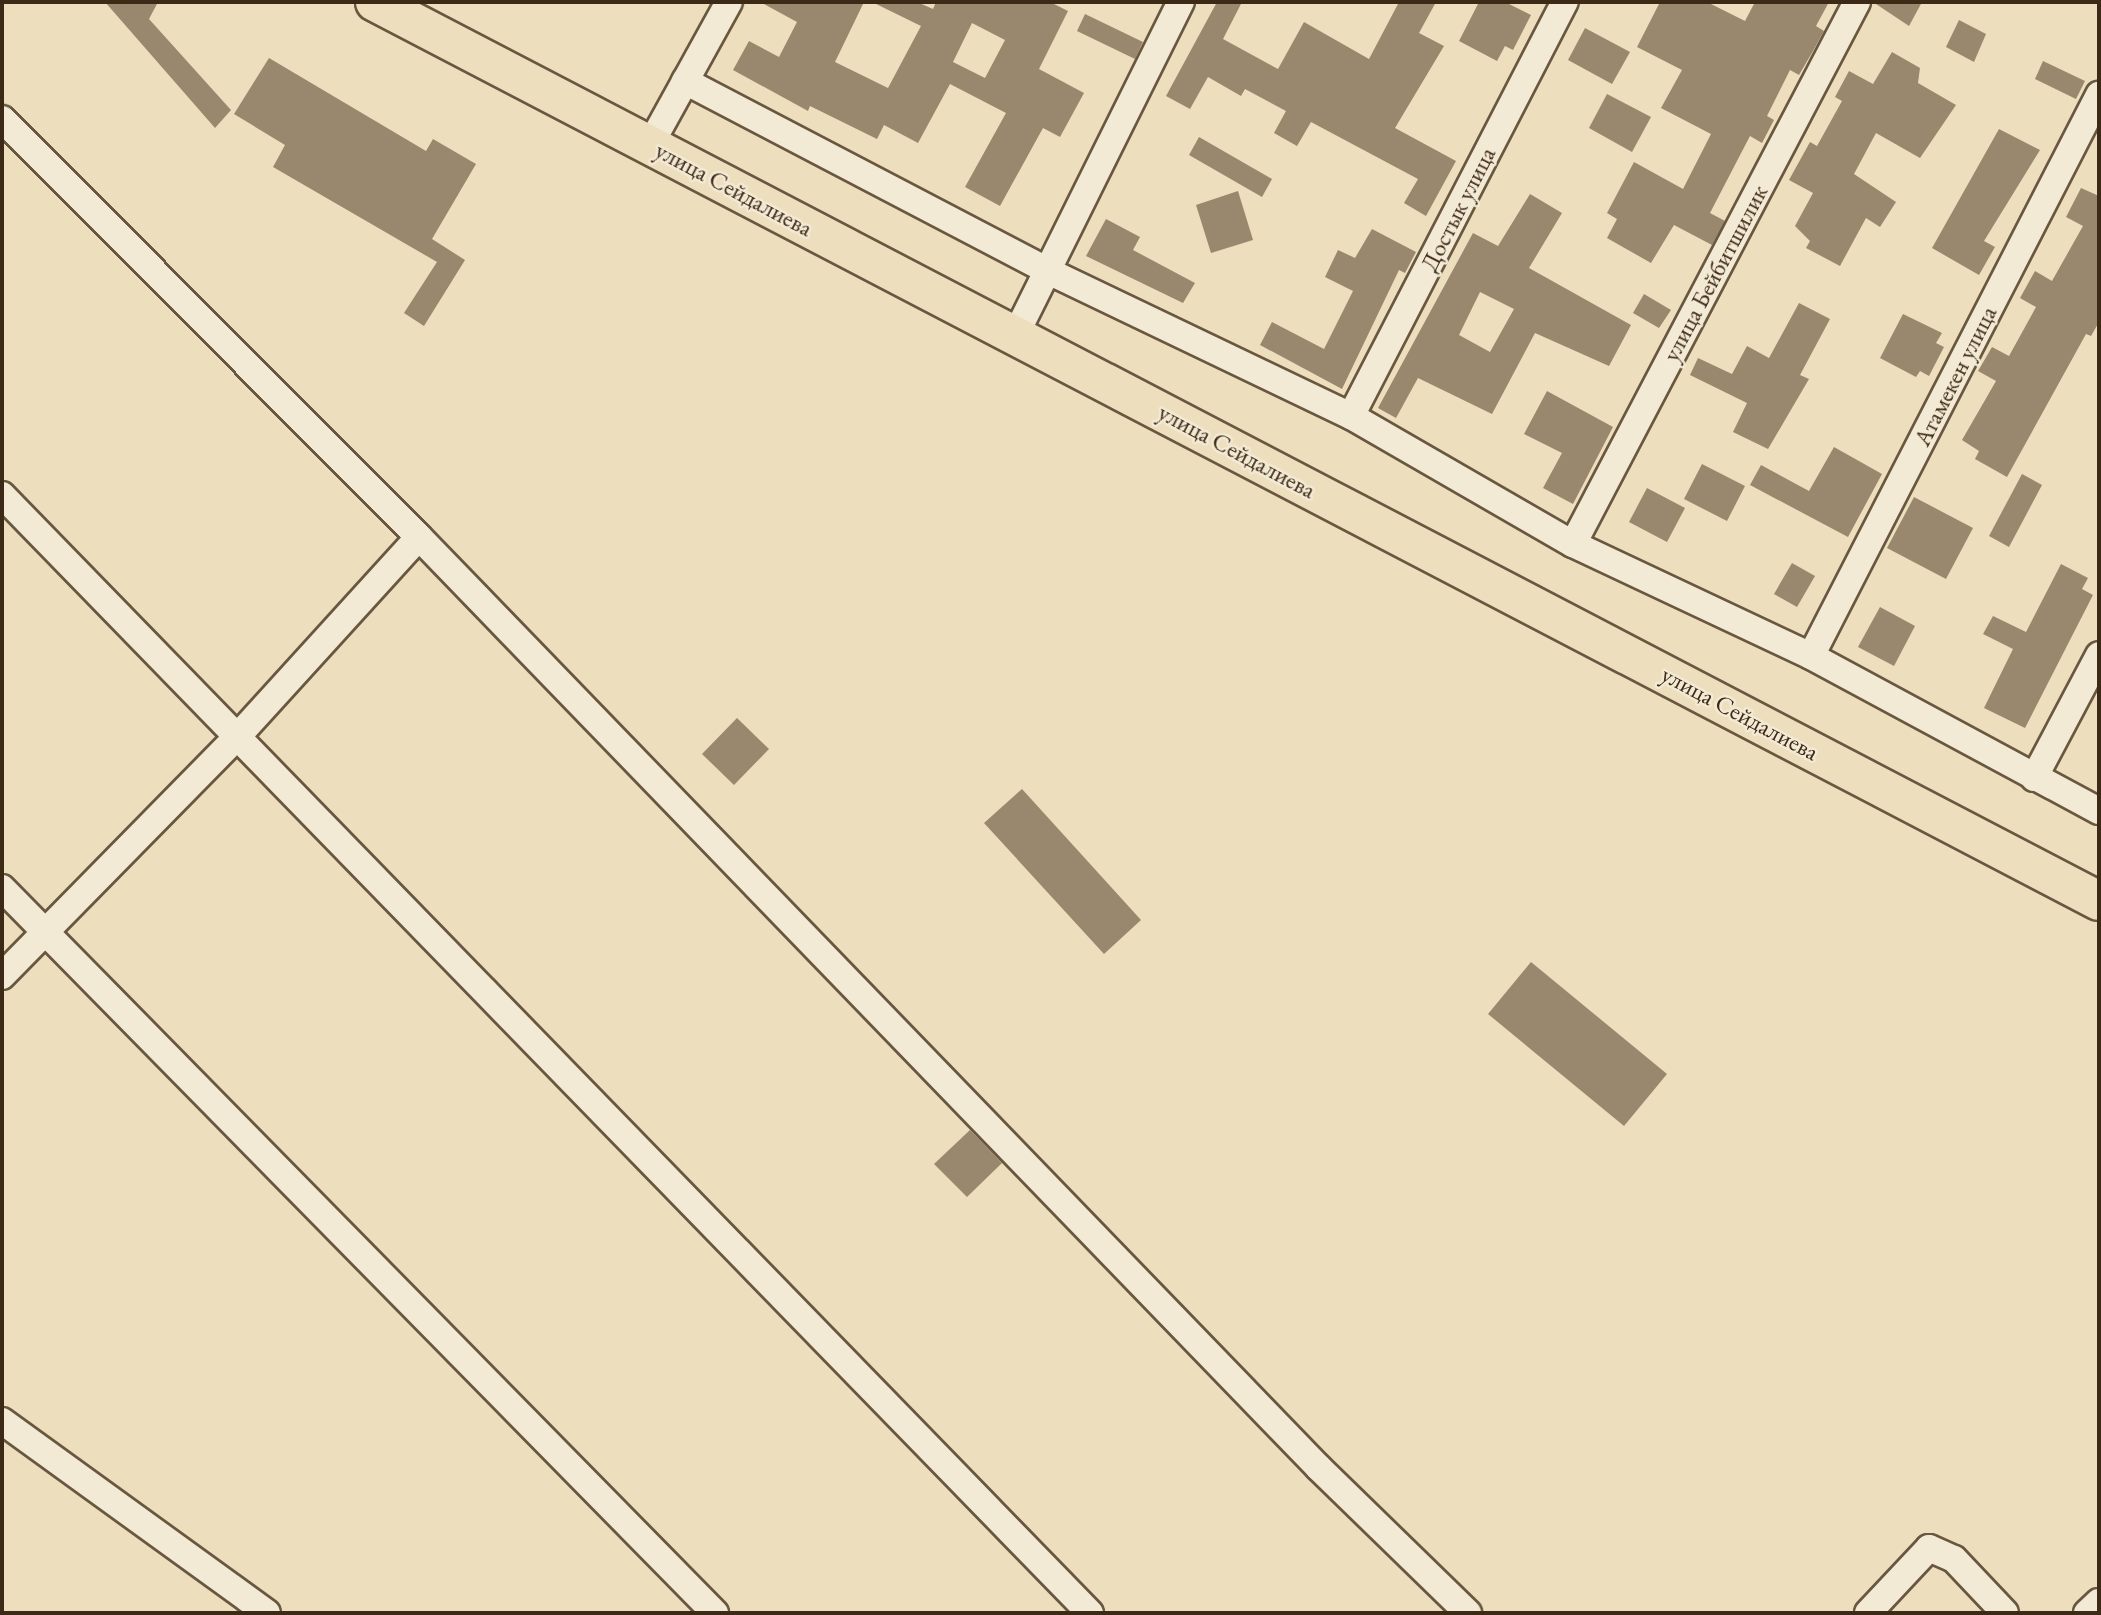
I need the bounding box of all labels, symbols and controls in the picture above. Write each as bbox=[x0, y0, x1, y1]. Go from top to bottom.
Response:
street label: улица Сейдалиева bbox=[651, 136, 817, 242]
street label: Достык улица bbox=[1414, 142, 1502, 276]
street label: улица Бейбитшилик bbox=[1656, 180, 1774, 366]
street label: Атамекен улица bbox=[1907, 301, 2003, 451]
street label: улица Сейдалиева bbox=[1154, 398, 1320, 504]
street label: улица Сейдалиева bbox=[1657, 660, 1823, 766]

